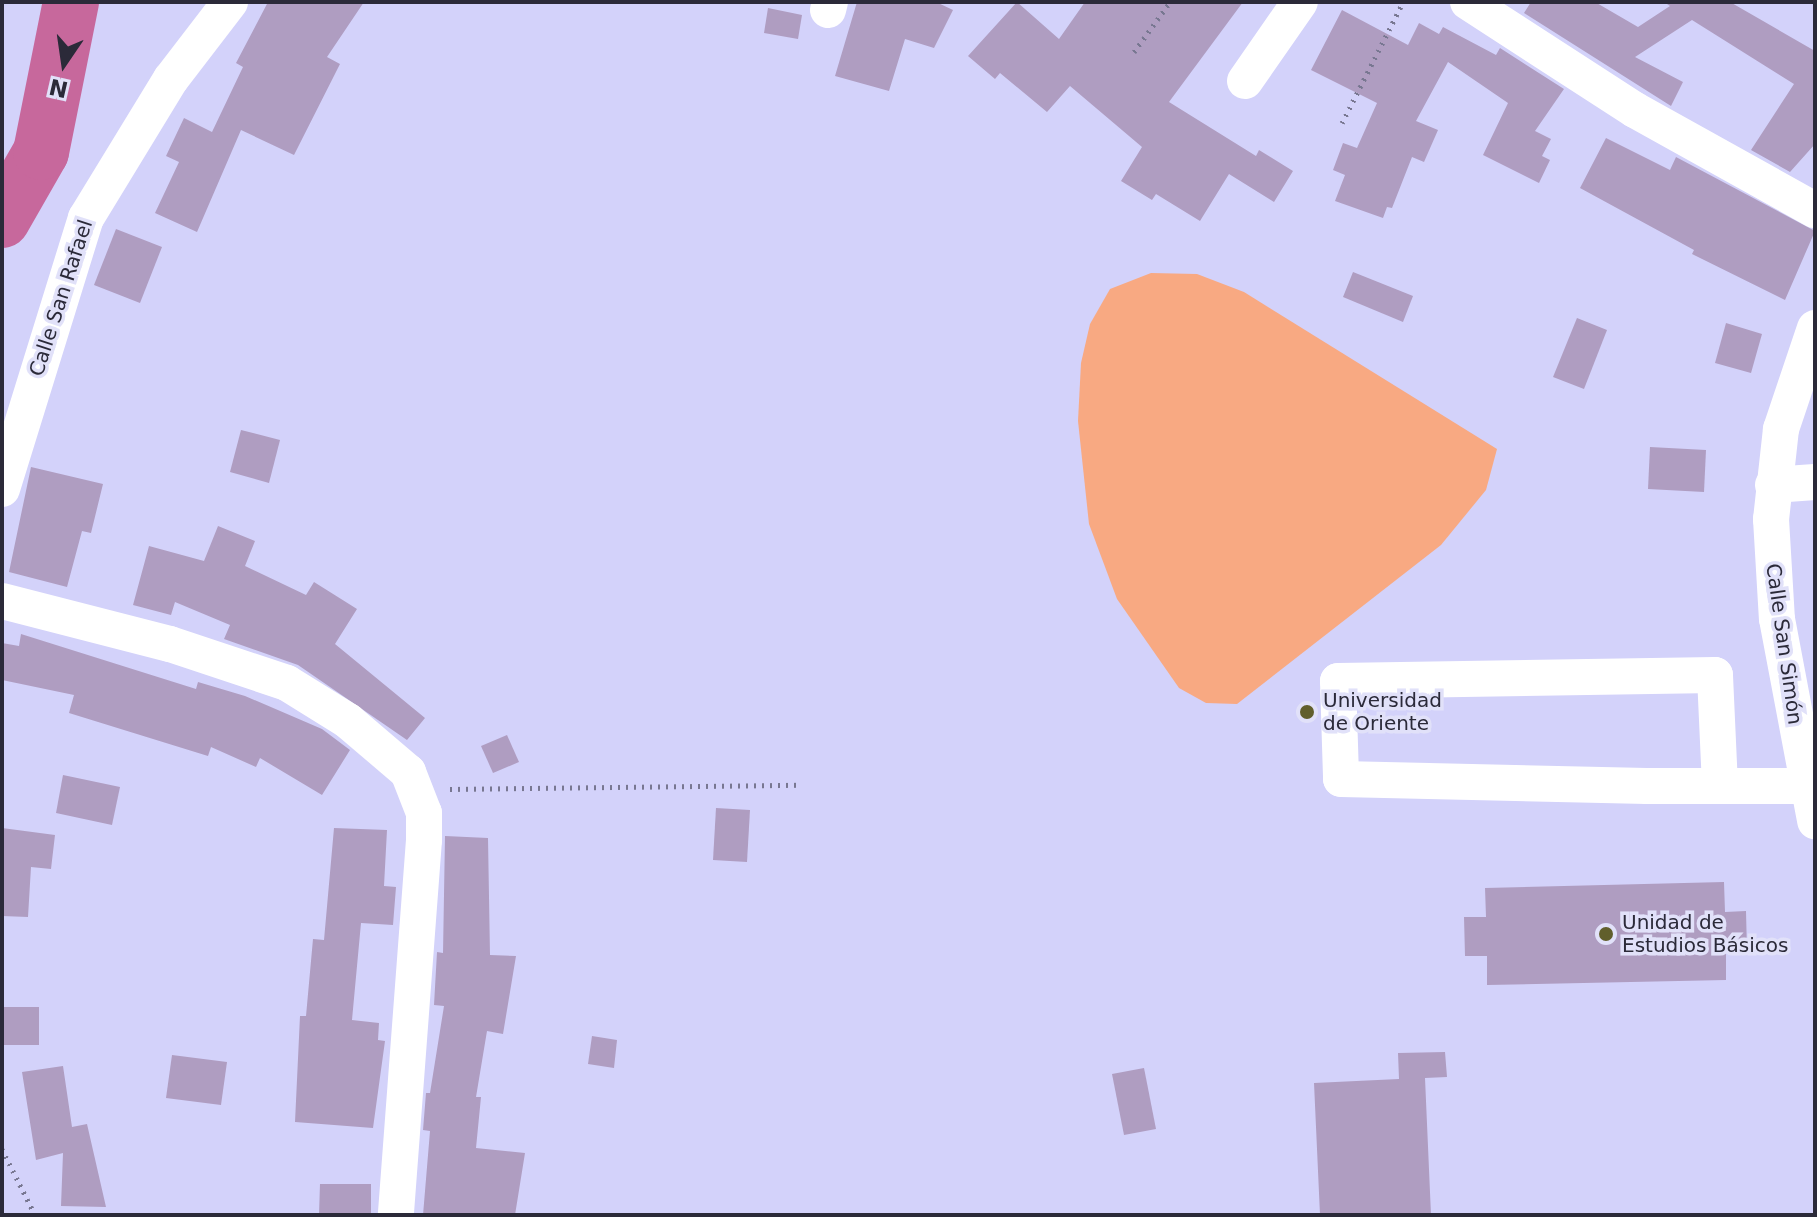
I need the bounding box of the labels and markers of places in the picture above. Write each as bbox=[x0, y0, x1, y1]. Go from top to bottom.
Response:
place label: Universidad de Oriente bbox=[1323, 688, 1442, 735]
marker: Universidad de Oriente bbox=[1298, 703, 1316, 721]
place label: Unidad de Estudios Básicos bbox=[1622, 910, 1788, 957]
marker: Unidad de Estudios Básicos bbox=[1597, 925, 1615, 943]

